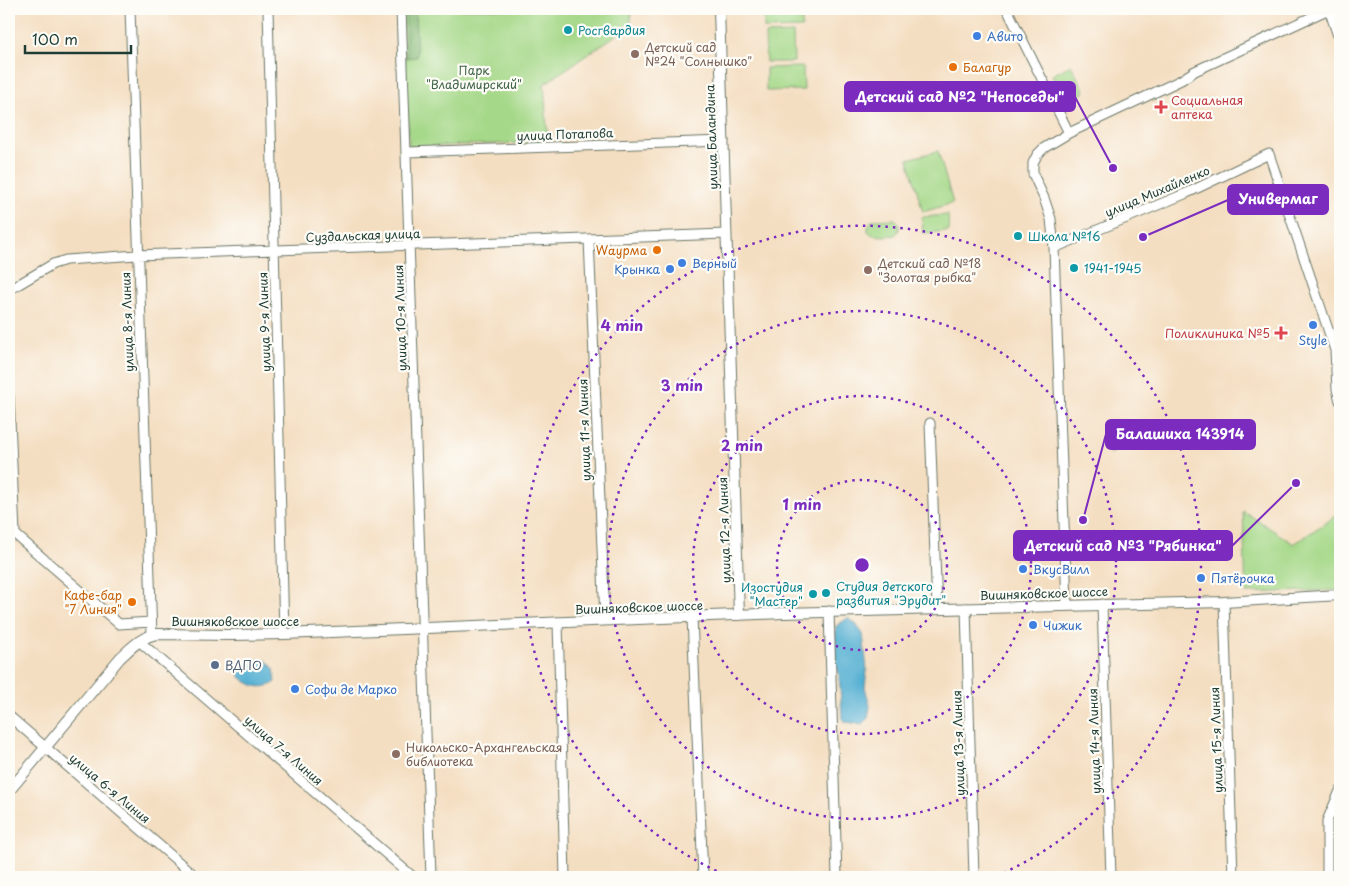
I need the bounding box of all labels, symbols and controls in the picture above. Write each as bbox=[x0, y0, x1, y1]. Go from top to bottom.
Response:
place label: Росгвардия bbox=[578, 21, 645, 39]
scale bar bbox=[25, 22, 131, 54]
marker: Росгвардия bbox=[562, 24, 574, 36]
text: 100 m bbox=[32, 27, 78, 50]
place label: Авито bbox=[987, 27, 1024, 45]
marker: Авито bbox=[971, 30, 983, 42]
place label: Детский сад №24 "Солнышко" bbox=[644, 38, 752, 70]
marker: Детский сад №24 "Солнышко" bbox=[629, 48, 641, 60]
place label: Балагур bbox=[963, 58, 1011, 76]
park label: Парк "Владимирский" bbox=[426, 61, 522, 93]
marker: Балагур bbox=[947, 61, 959, 73]
callout: Детский сад №2 "Непоседы" bbox=[845, 82, 1075, 111]
street label: улица Баландина bbox=[700, 84, 722, 190]
text: Детский сад №2 "Непоседы" bbox=[855, 86, 1065, 107]
place label: Социальная аптека bbox=[1171, 91, 1243, 123]
marker: Социальная аптека bbox=[1155, 101, 1167, 113]
street label: улица Потапова bbox=[516, 123, 614, 145]
street label: улица Михайленко bbox=[1102, 161, 1212, 221]
callout: Универмаг bbox=[1228, 185, 1328, 214]
text: Универмаг bbox=[1237, 188, 1318, 209]
street label: Суздальская улица bbox=[305, 224, 421, 246]
place label: Школа №16 bbox=[1028, 227, 1100, 245]
marker: Школа №16 bbox=[1012, 230, 1024, 242]
place label: Wаурма bbox=[596, 241, 648, 259]
marker: Wаурма bbox=[651, 244, 663, 256]
place label: Верный bbox=[692, 254, 737, 272]
place label: Детский сад №18 "Золотая рыбка" bbox=[877, 254, 981, 286]
marker: Верный bbox=[676, 257, 688, 269]
place label: 1941-1945 bbox=[1084, 259, 1142, 277]
place label: Крынка bbox=[614, 260, 661, 278]
marker: 1941-1945 bbox=[1068, 262, 1080, 274]
marker: Крынка bbox=[664, 263, 676, 275]
street label: улица 10-я Линия bbox=[389, 264, 411, 372]
marker: Детский сад №18 "Золотая рыбка" bbox=[862, 264, 874, 276]
street label: улица 8-я Линия bbox=[116, 272, 138, 372]
street label: улица 9-я Линия bbox=[253, 272, 275, 372]
text: 4 min bbox=[601, 313, 643, 336]
marker: Style bbox=[1307, 319, 1319, 331]
place label: Поликлиника №5 bbox=[1165, 324, 1270, 342]
marker: Поликлиника №5 bbox=[1274, 326, 1288, 340]
place label: Style bbox=[1299, 331, 1328, 349]
text: 3 min bbox=[661, 373, 703, 396]
street label: улица 11-я Линия bbox=[573, 378, 595, 482]
callout: Балашиха 143914 bbox=[1106, 420, 1255, 449]
text: Балашиха 143914 bbox=[1116, 423, 1245, 444]
text: 2 min bbox=[721, 433, 763, 456]
street label: улица 12-я Линия bbox=[713, 477, 735, 583]
text: 1 min bbox=[783, 492, 821, 515]
callout: Детский сад №3 "Рябинка" bbox=[1014, 531, 1232, 560]
text: Детский сад №3 "Рябинка" bbox=[1023, 535, 1222, 556]
centre of rings bbox=[853, 556, 871, 574]
place label: ВкусВилл bbox=[1033, 560, 1089, 578]
marker: ВкусВилл bbox=[1017, 563, 1029, 575]
place label: Пятёрочка bbox=[1211, 569, 1275, 587]
marker: Пятёрочка bbox=[1195, 572, 1207, 584]
place label: Студия детского развития "Эрудит" bbox=[836, 577, 946, 609]
place label: Изостудия "Мастер" bbox=[741, 578, 803, 610]
street label: Вишняковское шоссе bbox=[980, 582, 1108, 604]
place label: Кафе-бар "7 Линия" bbox=[64, 586, 122, 618]
marker: Студия детского развития "Эрудит" bbox=[820, 587, 832, 599]
marker: Изостудия "Мастер" bbox=[807, 588, 819, 600]
marker: Кафе-бар "7 Линия" bbox=[126, 596, 138, 608]
street label: Вишняковское шоссе bbox=[575, 596, 703, 618]
street label: Вишняковское шоссе bbox=[171, 612, 299, 630]
place label: Чижик bbox=[1043, 616, 1083, 634]
marker: Чижик bbox=[1027, 619, 1039, 631]
place label: ВДПО bbox=[225, 656, 262, 674]
marker: ВДПО bbox=[209, 659, 221, 671]
place label: Софи де Марко bbox=[305, 680, 397, 698]
marker: Софи де Марко bbox=[289, 683, 301, 695]
street label: улица 15-я Линия bbox=[1205, 687, 1227, 793]
street label: улица 14-я Линия bbox=[1083, 688, 1105, 794]
street label: улица 13-я Линия bbox=[947, 690, 969, 796]
street label: улица 7-я Линия bbox=[241, 711, 327, 789]
place label: Никольско-Архангельская библиотека bbox=[406, 738, 562, 770]
marker: Никольско-Архангельская библиотека bbox=[390, 748, 402, 760]
street label: улица 6-я Линия bbox=[66, 749, 154, 827]

